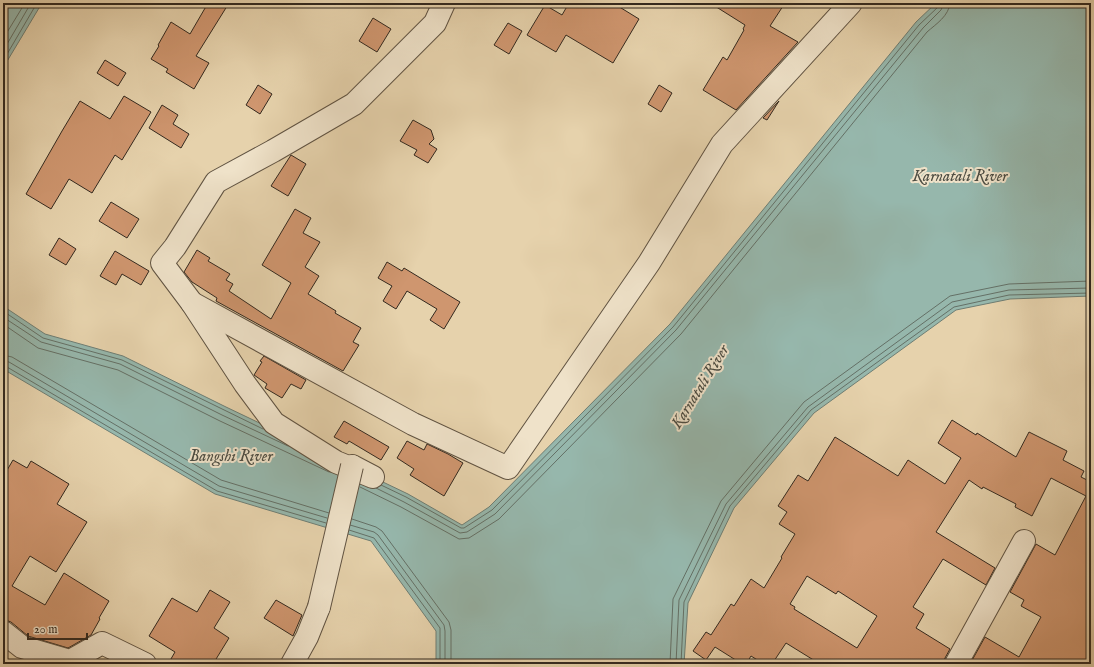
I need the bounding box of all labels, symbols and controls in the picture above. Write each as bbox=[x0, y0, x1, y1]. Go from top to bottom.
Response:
water label: Karnatali River bbox=[912, 167, 1009, 187]
water label: Karnatali River bbox=[667, 340, 735, 433]
water label: Bangshi River bbox=[189, 447, 274, 467]
scale bar bbox=[28, 615, 87, 641]
text: 20 m bbox=[34, 622, 57, 637]

